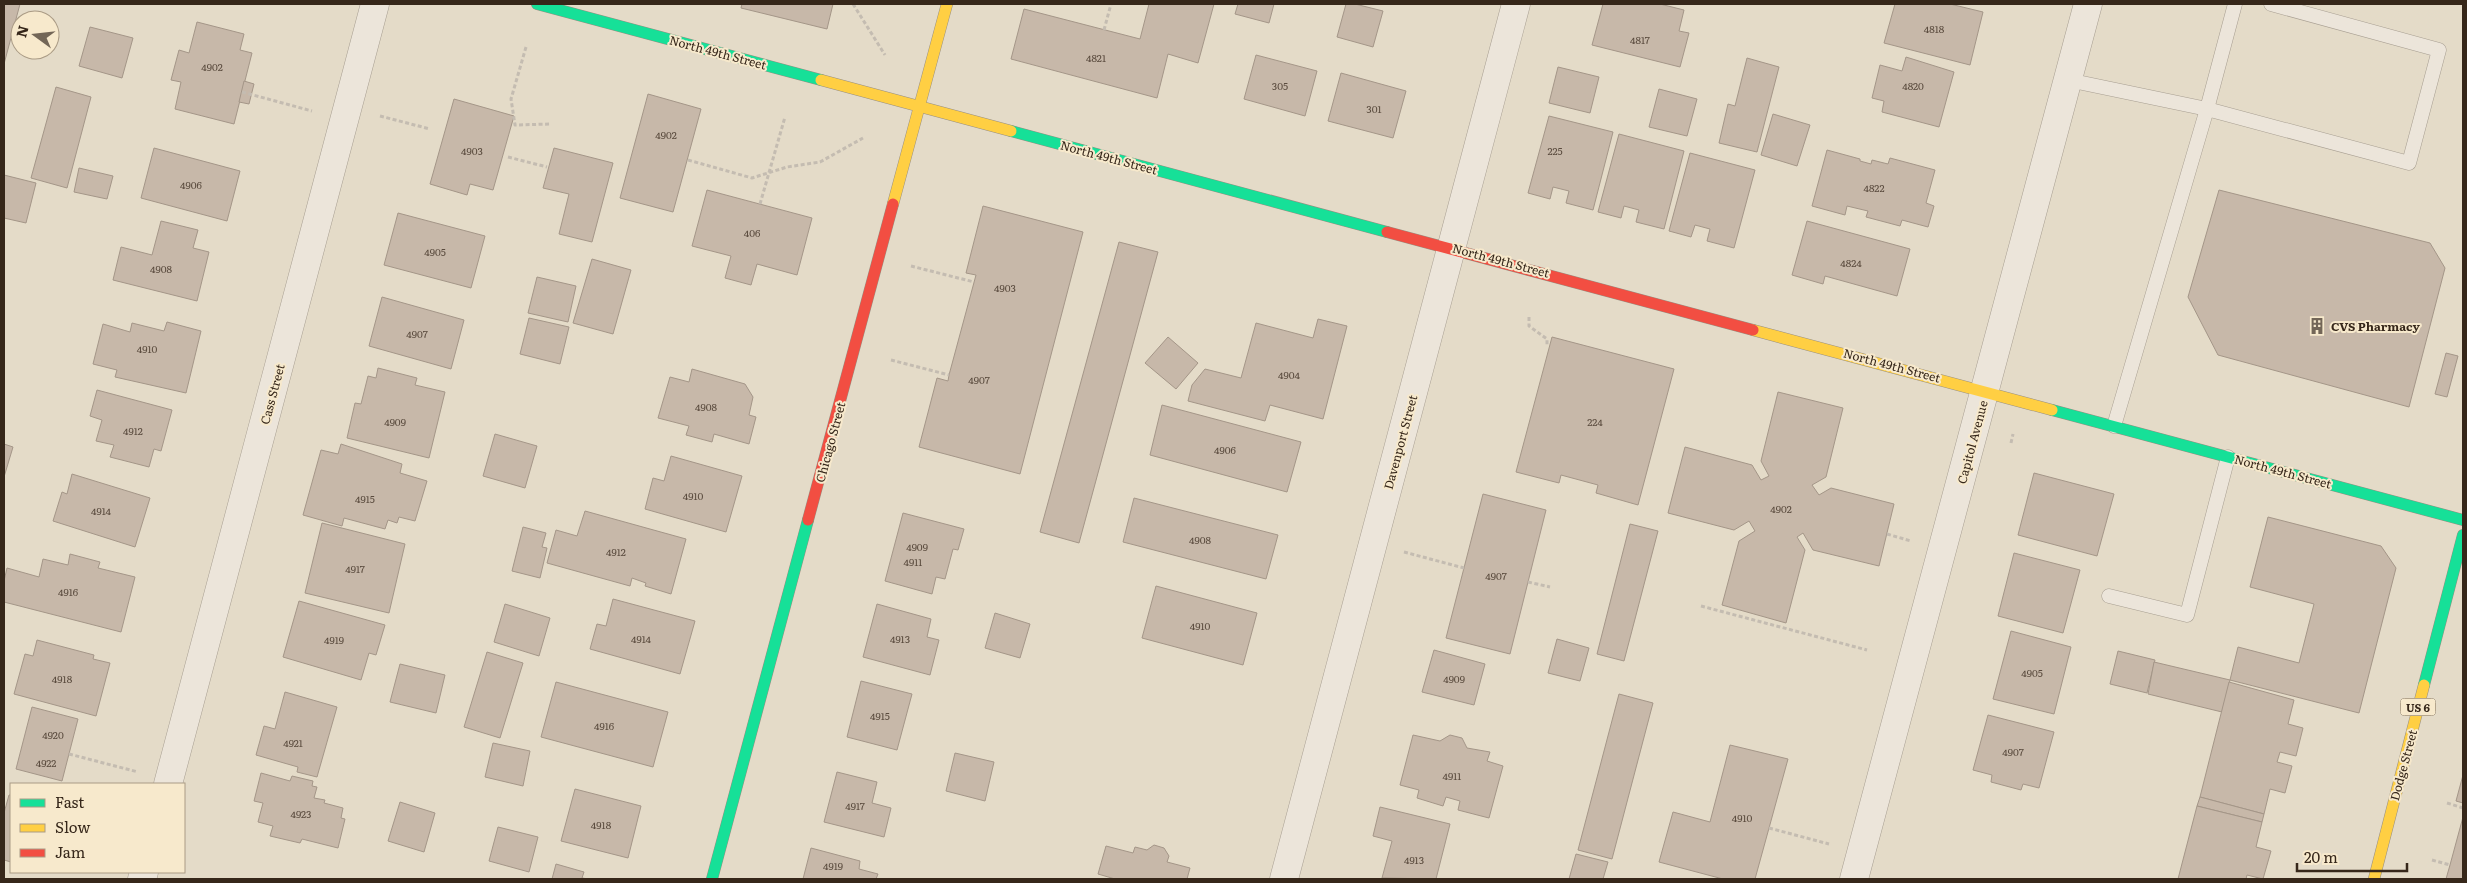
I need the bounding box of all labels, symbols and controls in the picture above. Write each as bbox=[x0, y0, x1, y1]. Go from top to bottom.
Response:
north arrow bbox=[10, 10, 60, 60]
house number: 4818 bbox=[1924, 21, 1945, 36]
text: N bbox=[10, 23, 33, 40]
street label: North 49th Street bbox=[668, 30, 769, 74]
house number: 4817 bbox=[1630, 32, 1650, 47]
house number: 4821 bbox=[1086, 50, 1106, 65]
house number: 4902 bbox=[201, 59, 223, 74]
house number: 305 bbox=[1272, 78, 1288, 93]
house number: 4820 bbox=[1902, 78, 1924, 93]
house number: 301 bbox=[1366, 101, 1382, 116]
house number: 4902 bbox=[655, 127, 677, 142]
street label: North 49th Street bbox=[1059, 135, 1160, 179]
house number: 4903 bbox=[461, 143, 483, 158]
house number: 225 bbox=[1547, 143, 1563, 158]
house number: 4906 bbox=[180, 177, 203, 192]
house number: 4822 bbox=[1863, 180, 1885, 195]
house number: 406 bbox=[744, 225, 761, 240]
street label: North 49th Street bbox=[1451, 238, 1552, 282]
house number: 4905 bbox=[424, 244, 446, 259]
house number: 4824 bbox=[1840, 255, 1862, 270]
house number: 4908 bbox=[150, 261, 173, 276]
house number: 4903 bbox=[994, 280, 1016, 295]
building icon: CVS Pharmacy bbox=[2307, 316, 2327, 336]
place label: CVS Pharmacy bbox=[2331, 317, 2421, 335]
house number: 4907 bbox=[406, 326, 428, 341]
house number: 4910 bbox=[137, 341, 158, 356]
street label: North 49th Street bbox=[1842, 343, 1943, 387]
street label: Cass Street bbox=[255, 361, 289, 426]
house number: 4904 bbox=[1278, 367, 1301, 382]
house number: 4907 bbox=[968, 372, 990, 387]
street label: Davenport Street bbox=[1379, 392, 1421, 491]
street label: Capitol Avenue bbox=[1952, 398, 1992, 486]
house number: 4908 bbox=[695, 399, 718, 414]
street label: Chicago Street bbox=[811, 399, 849, 484]
house number: 4909 bbox=[384, 414, 406, 429]
house number: 224 bbox=[1587, 414, 1603, 429]
house number: 4912 bbox=[123, 423, 143, 438]
house number: 4906 bbox=[1214, 442, 1237, 457]
street label: North 49th Street bbox=[2233, 449, 2334, 493]
house number: 4910 bbox=[683, 488, 704, 503]
house number: 4915 bbox=[355, 491, 375, 506]
house number: 4902 bbox=[1770, 501, 1792, 516]
house number: 4914 bbox=[91, 503, 111, 518]
house number: 4908 bbox=[1189, 532, 1212, 547]
house number: 4909 bbox=[906, 539, 928, 554]
house number: 4912 bbox=[606, 544, 626, 559]
house number: 4911 bbox=[904, 554, 922, 569]
house number: 4917 bbox=[345, 561, 365, 576]
house number: 4907 bbox=[1485, 568, 1507, 583]
house number: 4916 bbox=[58, 584, 79, 599]
house number: 4910 bbox=[1190, 618, 1211, 633]
house number: 4914 bbox=[631, 631, 651, 646]
house number: 4913 bbox=[890, 631, 910, 646]
house number: 4919 bbox=[324, 632, 344, 647]
house number: 4905 bbox=[2021, 665, 2043, 680]
house number: 4918 bbox=[52, 671, 73, 686]
house number: 4909 bbox=[1443, 671, 1465, 686]
road number: US 6 bbox=[2400, 699, 2436, 716]
house number: 4915 bbox=[870, 708, 890, 723]
house number: 4916 bbox=[594, 718, 615, 733]
house number: 4920 bbox=[42, 727, 64, 742]
street label: Dodge Street bbox=[2385, 727, 2421, 803]
house number: 4921 bbox=[283, 735, 303, 750]
house number: 4907 bbox=[2002, 744, 2024, 759]
house number: 4922 bbox=[36, 755, 56, 770]
house number: 4911 bbox=[1443, 768, 1461, 783]
legend bbox=[10, 783, 185, 873]
text: Fast bbox=[55, 790, 84, 813]
house number: 4917 bbox=[845, 798, 865, 813]
house number: 4923 bbox=[290, 806, 312, 821]
house number: 4910 bbox=[1732, 810, 1753, 825]
text: Slow bbox=[55, 815, 90, 838]
house number: 4918 bbox=[591, 817, 612, 832]
text: Jam bbox=[55, 840, 86, 863]
scale bar bbox=[2297, 840, 2407, 872]
text: 20 m bbox=[2304, 845, 2338, 868]
house number: 4913 bbox=[1404, 852, 1424, 867]
house number: 4919 bbox=[823, 858, 843, 873]

